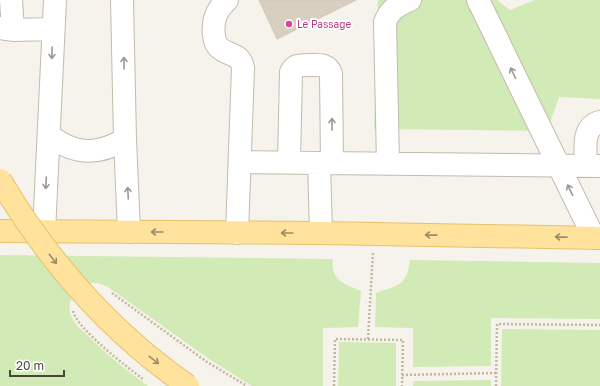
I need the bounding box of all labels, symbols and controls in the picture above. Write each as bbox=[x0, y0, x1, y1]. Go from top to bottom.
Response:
place label: Le Passage bbox=[297, 18, 351, 30]
marker: Le Passage bbox=[284, 19, 294, 29]
one-way arrow bbox=[49, 46, 56, 59]
one-way arrow bbox=[120, 57, 127, 70]
one-way arrow bbox=[509, 67, 516, 79]
one-way arrow bbox=[328, 118, 336, 131]
one-way arrow bbox=[43, 176, 50, 189]
one-way arrow bbox=[566, 184, 573, 196]
one-way arrow bbox=[124, 187, 131, 200]
one-way arrow bbox=[151, 228, 164, 236]
one-way arrow bbox=[281, 229, 294, 237]
one-way arrow bbox=[425, 231, 438, 239]
one-way arrow bbox=[555, 233, 568, 241]
one-way arrow bbox=[49, 253, 57, 264]
scale bar bbox=[10, 352, 64, 378]
one-way arrow bbox=[149, 356, 160, 365]
text: 20 m bbox=[16, 358, 44, 373]

